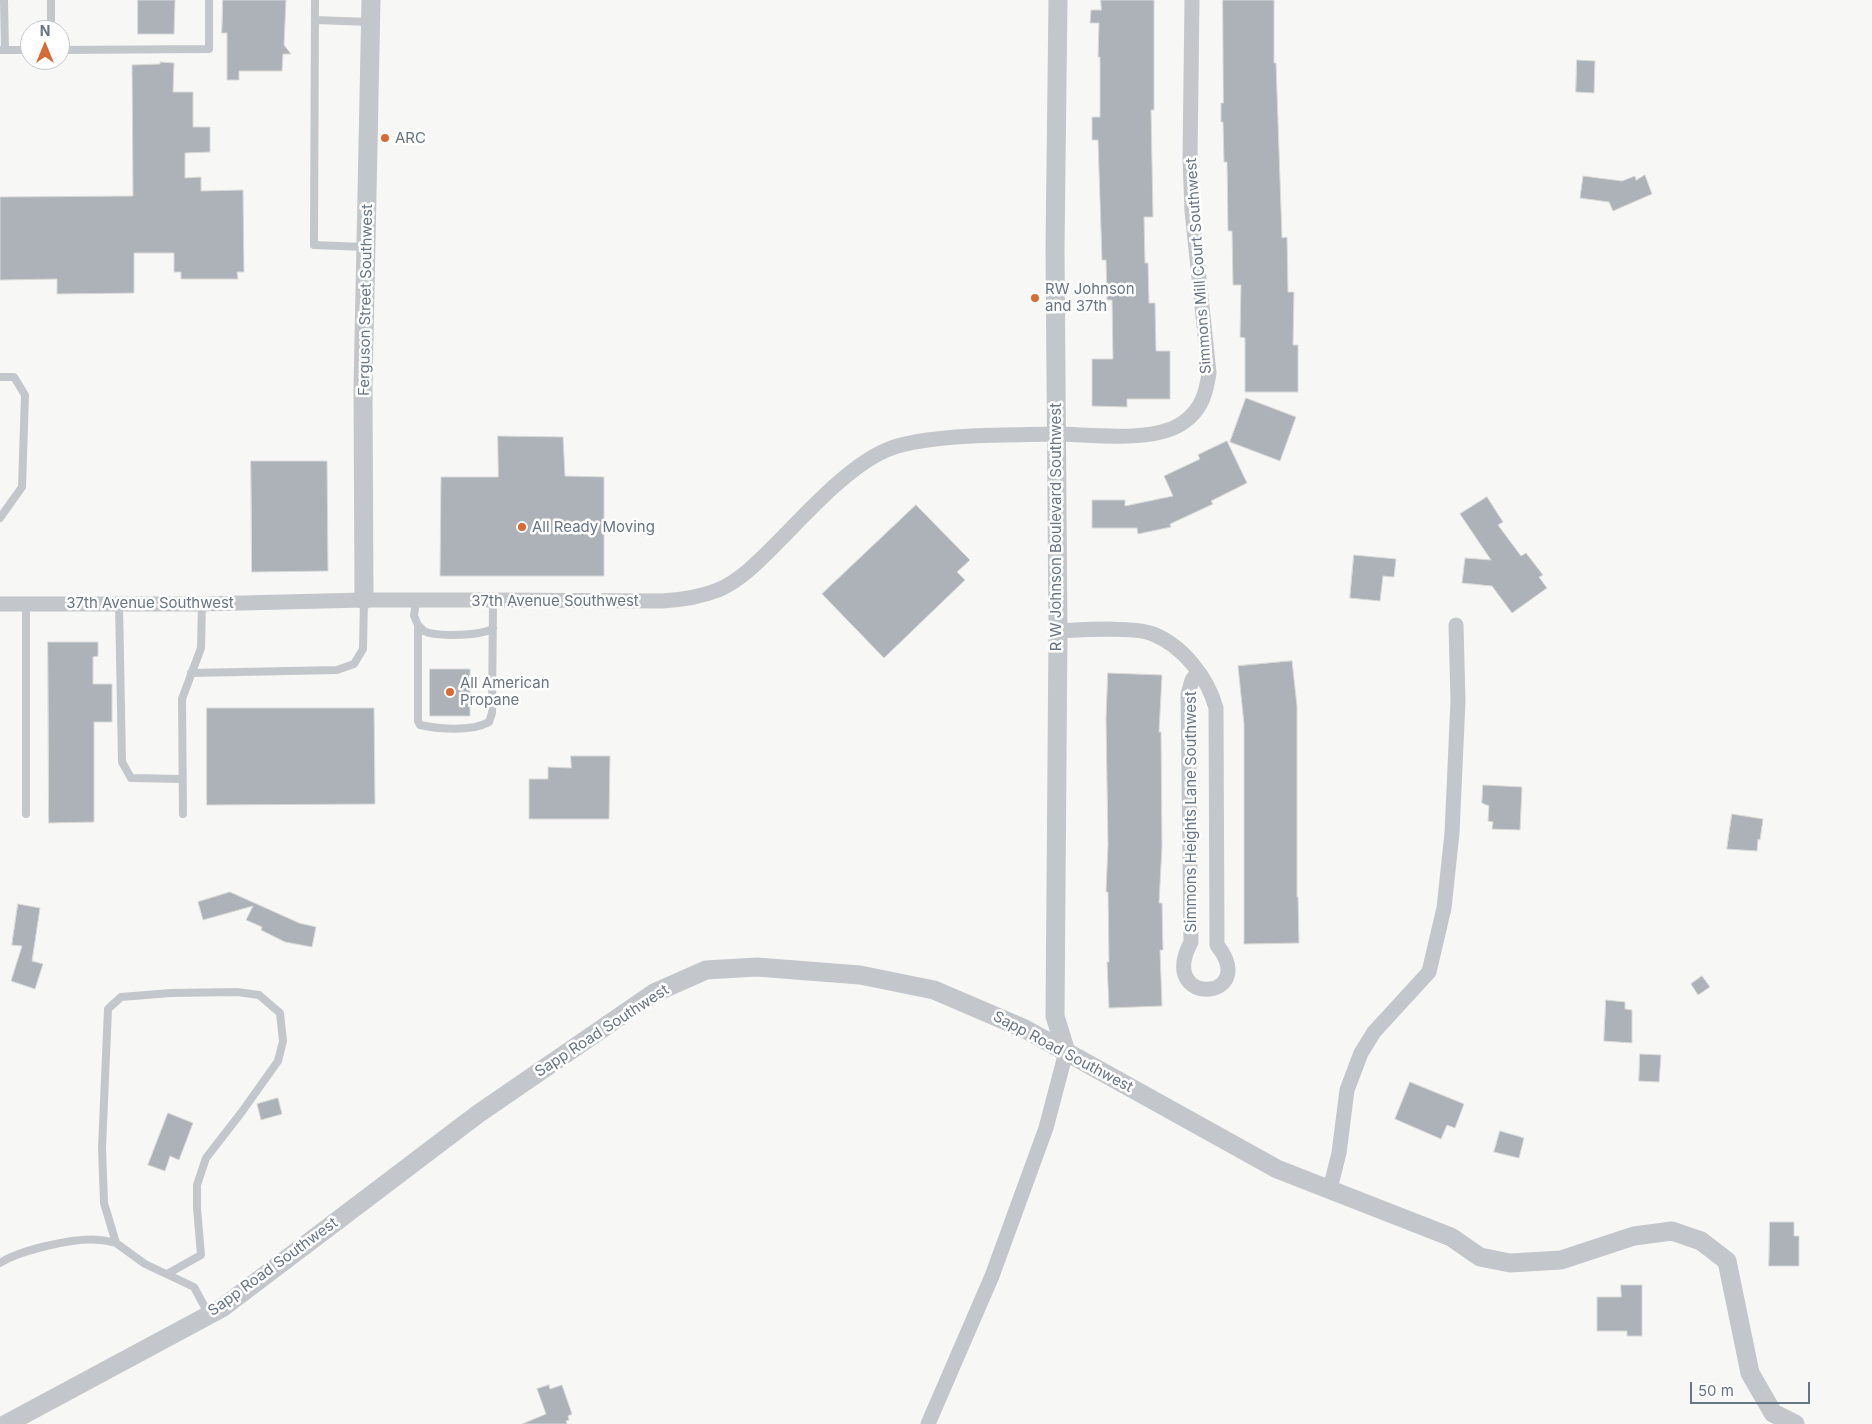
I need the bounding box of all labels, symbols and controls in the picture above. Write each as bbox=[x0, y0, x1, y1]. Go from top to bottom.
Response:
north arrow bbox=[20, 20, 70, 70]
text: N bbox=[40, 22, 50, 39]
place label: ARC bbox=[395, 129, 426, 147]
marker: ARC bbox=[379, 132, 391, 144]
street label: Simmons Mill Court Southwest bbox=[1182, 157, 1216, 375]
street label: Ferguson Street Southwest bbox=[355, 204, 377, 396]
place label: RW Johnson and 37th bbox=[1045, 280, 1135, 315]
marker: RW Johnson and 37th bbox=[1029, 292, 1041, 304]
street label: R W Johnson Boulevard Southwest bbox=[1047, 403, 1065, 651]
place label: All Ready Moving bbox=[532, 518, 655, 536]
marker: All Ready Moving bbox=[516, 521, 528, 533]
street label: 37th Avenue Southwest bbox=[471, 592, 639, 610]
street label: 37th Avenue Southwest bbox=[66, 594, 234, 612]
place label: All American Propane bbox=[460, 674, 550, 709]
marker: All American Propane bbox=[444, 686, 456, 698]
street label: Simmons Heights Lane Southwest bbox=[1182, 691, 1200, 933]
street label: Sapp Road Southwest bbox=[532, 981, 672, 1081]
street label: Sapp Road Southwest bbox=[990, 1007, 1136, 1097]
street label: Sapp Road Southwest bbox=[205, 1214, 341, 1320]
scale bar bbox=[1692, 1372, 1812, 1404]
text: 50 m bbox=[1698, 1381, 1734, 1400]

